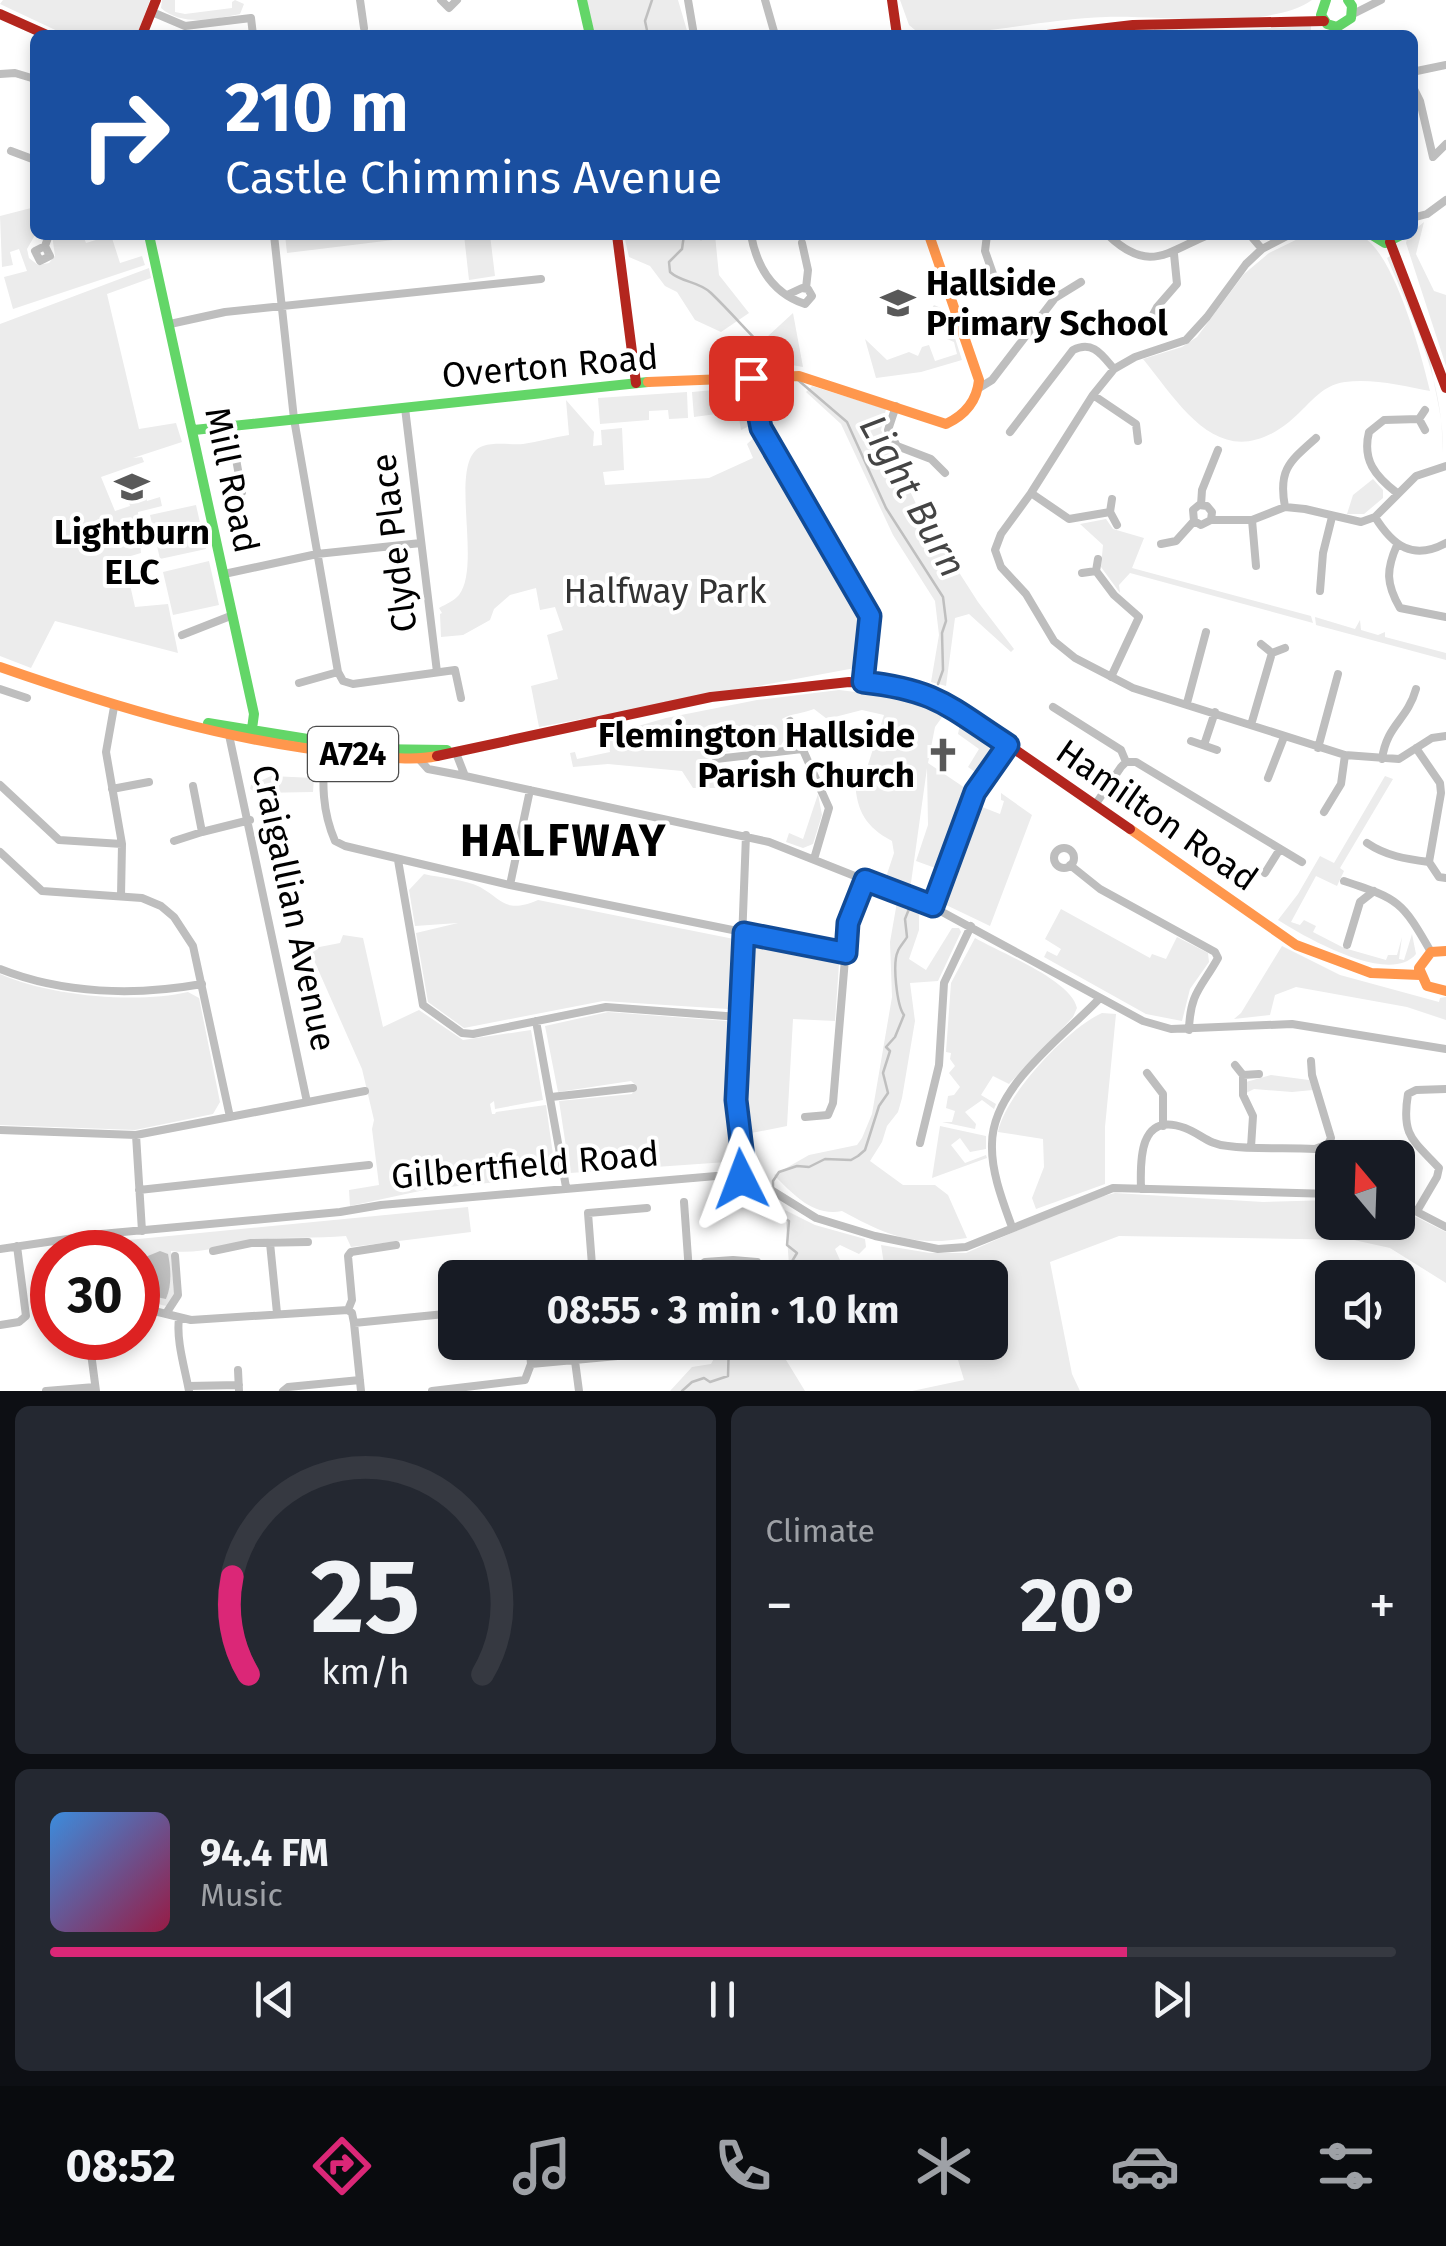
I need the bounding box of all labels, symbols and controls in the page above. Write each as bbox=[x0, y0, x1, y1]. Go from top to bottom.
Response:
text: 210 m bbox=[225, 66, 409, 150]
icon: right bbox=[60, 70, 190, 200]
text: Castle Chimmins Avenue bbox=[225, 151, 722, 205]
place label: Hallside Primary School bbox=[926, 262, 1168, 344]
school or university icon: Hallside Primary School bbox=[879, 284, 917, 322]
street label: Overton Road bbox=[440, 336, 660, 396]
pin bbox=[709, 336, 794, 421]
icon: arrive bbox=[724, 351, 779, 406]
street label: Mill Road bbox=[196, 403, 268, 557]
water label: Light Burn bbox=[850, 407, 976, 585]
street label: Clyde Place bbox=[362, 451, 426, 635]
school or university icon: Lightburn ELC bbox=[113, 468, 151, 506]
place label: Lightburn ELC bbox=[54, 511, 210, 593]
park label: Halfway Park bbox=[563, 570, 767, 612]
place label: Flemington Hallside Parish Church bbox=[598, 714, 915, 796]
road number: A724 bbox=[308, 727, 398, 781]
street label: Hamilton Road bbox=[1048, 730, 1266, 900]
church icon: Flemington Hallside Parish Church bbox=[924, 736, 962, 774]
street label: Craigallian Avenue bbox=[243, 761, 345, 1055]
district label: HALFWAY bbox=[460, 814, 668, 868]
position arrow bbox=[689, 1127, 793, 1231]
street label: Gilbertfield Road bbox=[389, 1132, 661, 1198]
north arrow bbox=[1315, 1140, 1415, 1240]
map controls bbox=[1315, 1140, 1415, 1360]
speed limit sign: 30 bbox=[30, 1230, 160, 1360]
button: sound bbox=[1315, 1260, 1415, 1360]
text: 08:55 · 3 min · 1.0 km bbox=[547, 1287, 899, 1333]
text: Climate bbox=[766, 1512, 875, 1550]
text: 25 bbox=[310, 1535, 420, 1660]
text: 20° bbox=[1020, 1561, 1142, 1651]
text: − bbox=[766, 1573, 793, 1639]
text: + bbox=[1369, 1573, 1396, 1639]
text: km/h bbox=[321, 1651, 409, 1693]
text: 94.4 FM bbox=[200, 1830, 329, 1876]
text: Music bbox=[200, 1876, 283, 1914]
icon: previous bbox=[247, 1972, 302, 2027]
icon: pause bbox=[695, 1972, 750, 2027]
icon: next bbox=[1144, 1972, 1199, 2027]
icon: directions bbox=[307, 2131, 377, 2201]
icon: music bbox=[507, 2131, 577, 2201]
icon: phone bbox=[708, 2131, 778, 2201]
icon: climate bbox=[909, 2131, 979, 2201]
icon: car bbox=[1110, 2131, 1180, 2201]
icon: filters bbox=[1311, 2131, 1381, 2201]
text: 08:52 bbox=[65, 2139, 176, 2193]

